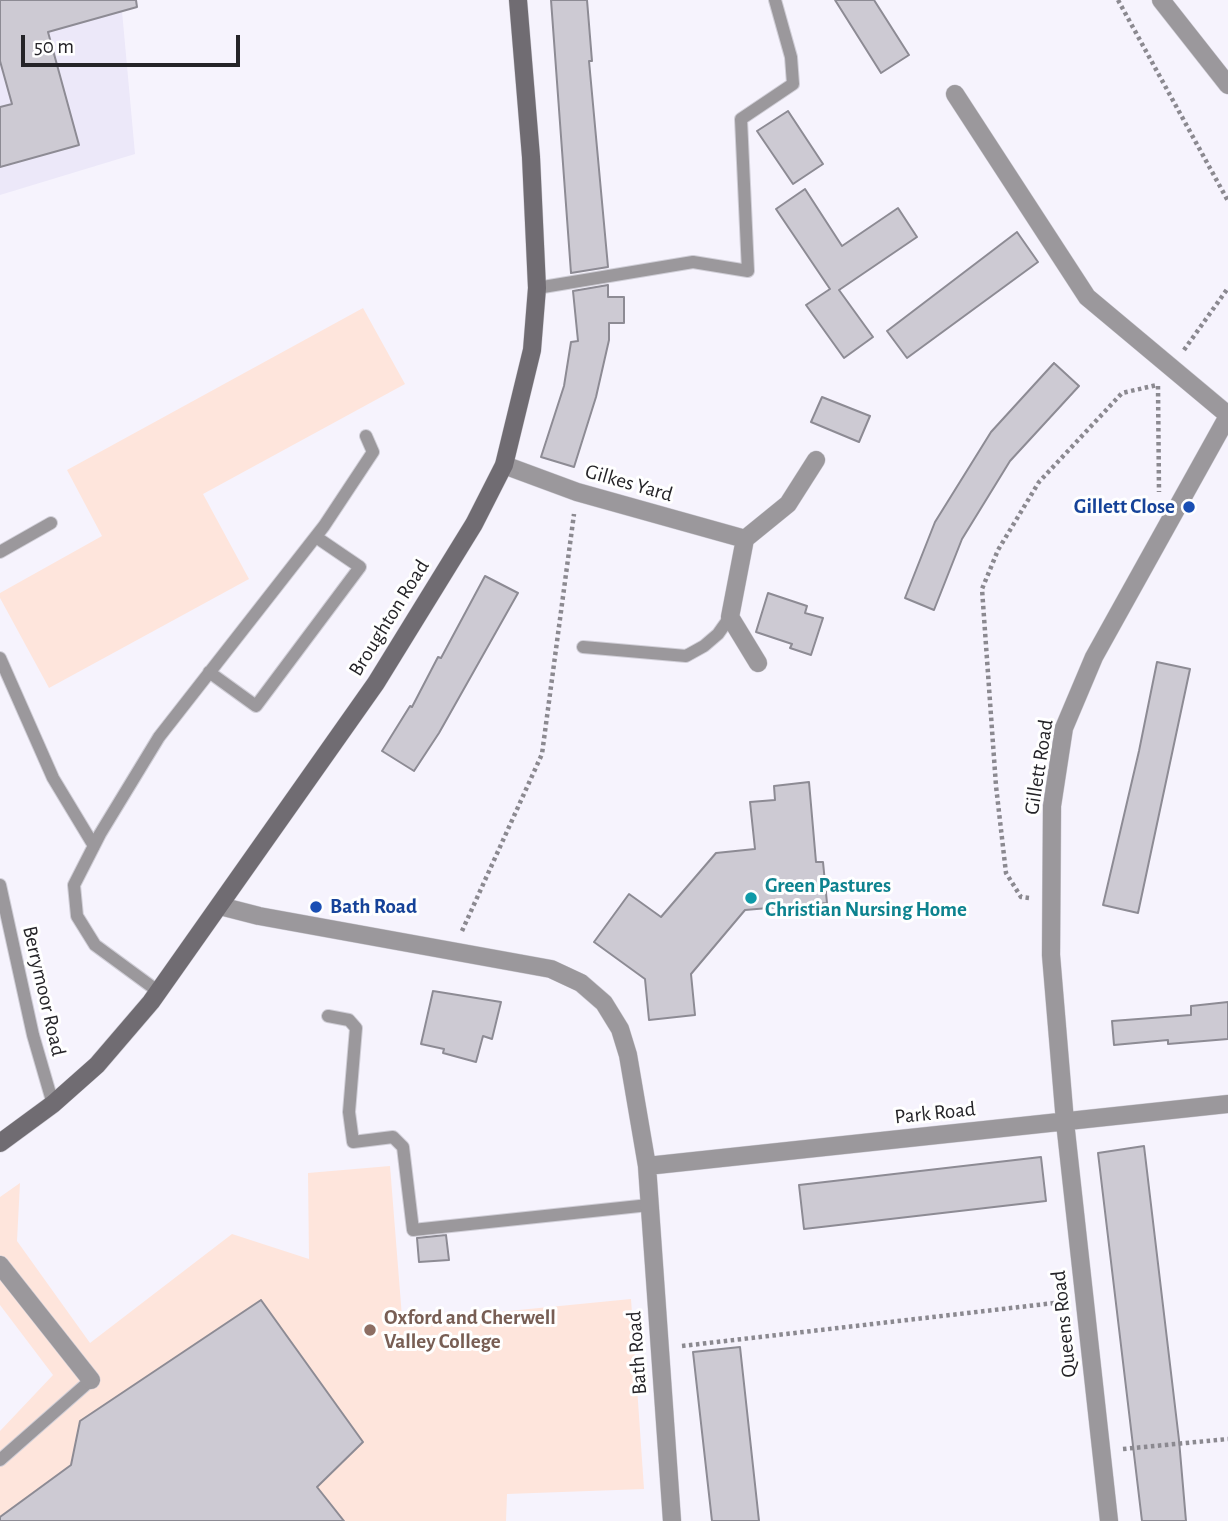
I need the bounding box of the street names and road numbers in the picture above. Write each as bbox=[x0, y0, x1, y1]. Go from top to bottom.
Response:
street label: Gilkes Yard bbox=[582, 458, 676, 508]
street label: Broughton Road bbox=[343, 555, 435, 681]
street label: Gillett Road bbox=[1019, 717, 1059, 817]
street label: Berrymoor Road bbox=[17, 923, 71, 1059]
street label: Park Road bbox=[893, 1096, 977, 1130]
street label: Queens Road bbox=[1046, 1269, 1082, 1379]
street label: Bath Road bbox=[622, 1310, 652, 1396]

